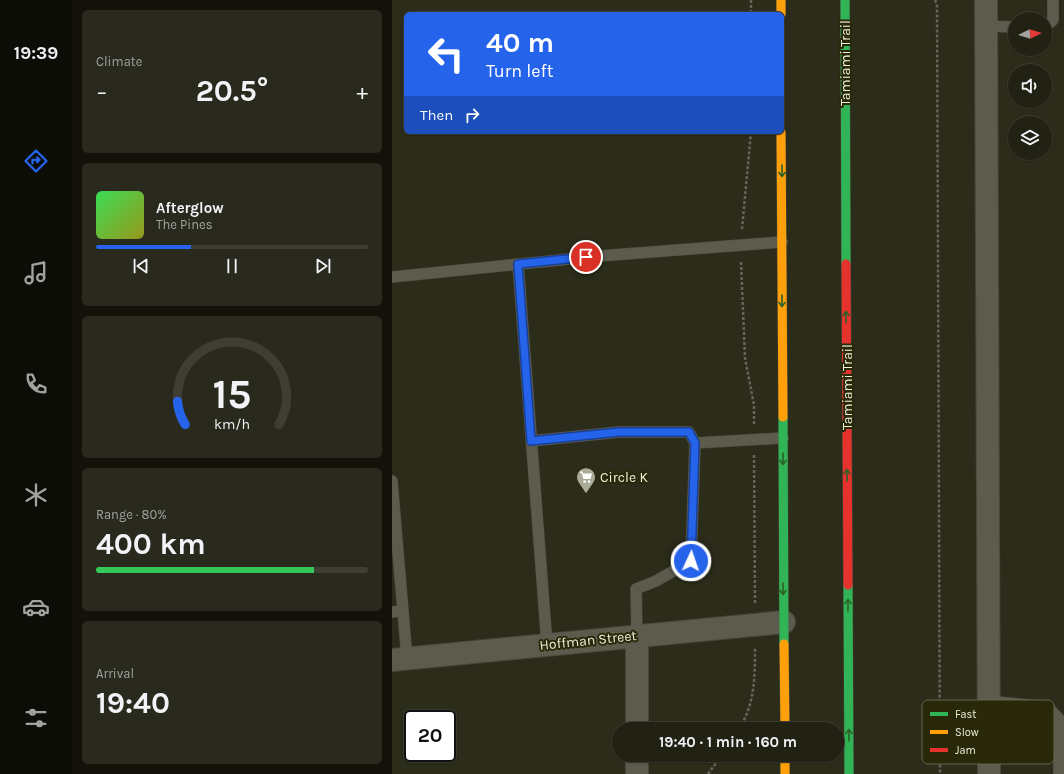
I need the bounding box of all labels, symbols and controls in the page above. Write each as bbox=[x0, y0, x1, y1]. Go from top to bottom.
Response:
north arrow bbox=[1008, 12, 1052, 56]
map controls bbox=[1008, 12, 1052, 160]
street label: Tamiami Trail bbox=[837, 20, 854, 106]
text: 40 m bbox=[486, 26, 554, 59]
icon: left bbox=[420, 28, 472, 80]
text: 19:39 bbox=[14, 42, 58, 64]
text: Climate bbox=[96, 54, 142, 69]
text: Turn left bbox=[486, 60, 554, 82]
button: sound bbox=[1008, 64, 1052, 108]
text: 20.5° bbox=[196, 73, 268, 109]
text: − bbox=[96, 79, 108, 105]
text: + bbox=[356, 79, 368, 105]
icon: right bbox=[461, 104, 483, 126]
text: Then bbox=[420, 106, 453, 124]
button: layers bbox=[1008, 116, 1052, 160]
icon: directions bbox=[22, 147, 50, 175]
one-way arrow bbox=[778, 164, 786, 177]
text: Afterglow bbox=[156, 199, 224, 217]
text: The Pines bbox=[156, 217, 213, 232]
pin bbox=[569, 240, 603, 274]
icon: arrive bbox=[575, 246, 597, 268]
icon: previous bbox=[130, 255, 152, 277]
icon: pause bbox=[221, 255, 243, 277]
icon: next bbox=[312, 255, 334, 277]
icon: music bbox=[22, 259, 50, 287]
one-way arrow bbox=[778, 294, 786, 307]
one-way arrow bbox=[842, 311, 850, 324]
street label: Tamiami Trail bbox=[839, 344, 856, 430]
icon: phone bbox=[22, 370, 50, 398]
text: 15 bbox=[212, 370, 252, 418]
text: km/h bbox=[214, 416, 250, 433]
one-way arrow bbox=[779, 452, 787, 465]
supermarket icon: Circle K bbox=[575, 466, 597, 494]
place label: Circle K bbox=[600, 469, 648, 486]
one-way arrow bbox=[843, 469, 851, 482]
icon: climate bbox=[22, 481, 50, 509]
text: Range · 80% bbox=[96, 507, 167, 522]
text: 400 km bbox=[96, 526, 206, 562]
position arrow bbox=[670, 540, 712, 582]
one-way arrow bbox=[779, 582, 787, 595]
icon: car bbox=[22, 593, 50, 621]
one-way arrow bbox=[844, 599, 852, 612]
street label: Hoffman Street bbox=[539, 627, 637, 654]
text: Arrival bbox=[96, 666, 134, 681]
text: 19:40 bbox=[96, 685, 170, 721]
legend bbox=[922, 700, 1054, 764]
icon: filters bbox=[22, 704, 50, 732]
text: Fast bbox=[955, 708, 976, 721]
speed limit sign: 20 bbox=[404, 710, 456, 762]
text: Slow bbox=[955, 726, 979, 739]
one-way arrow bbox=[845, 729, 853, 742]
text: 19:40 · 1 min · 160 m bbox=[659, 733, 797, 751]
text: Jam bbox=[955, 744, 976, 757]

